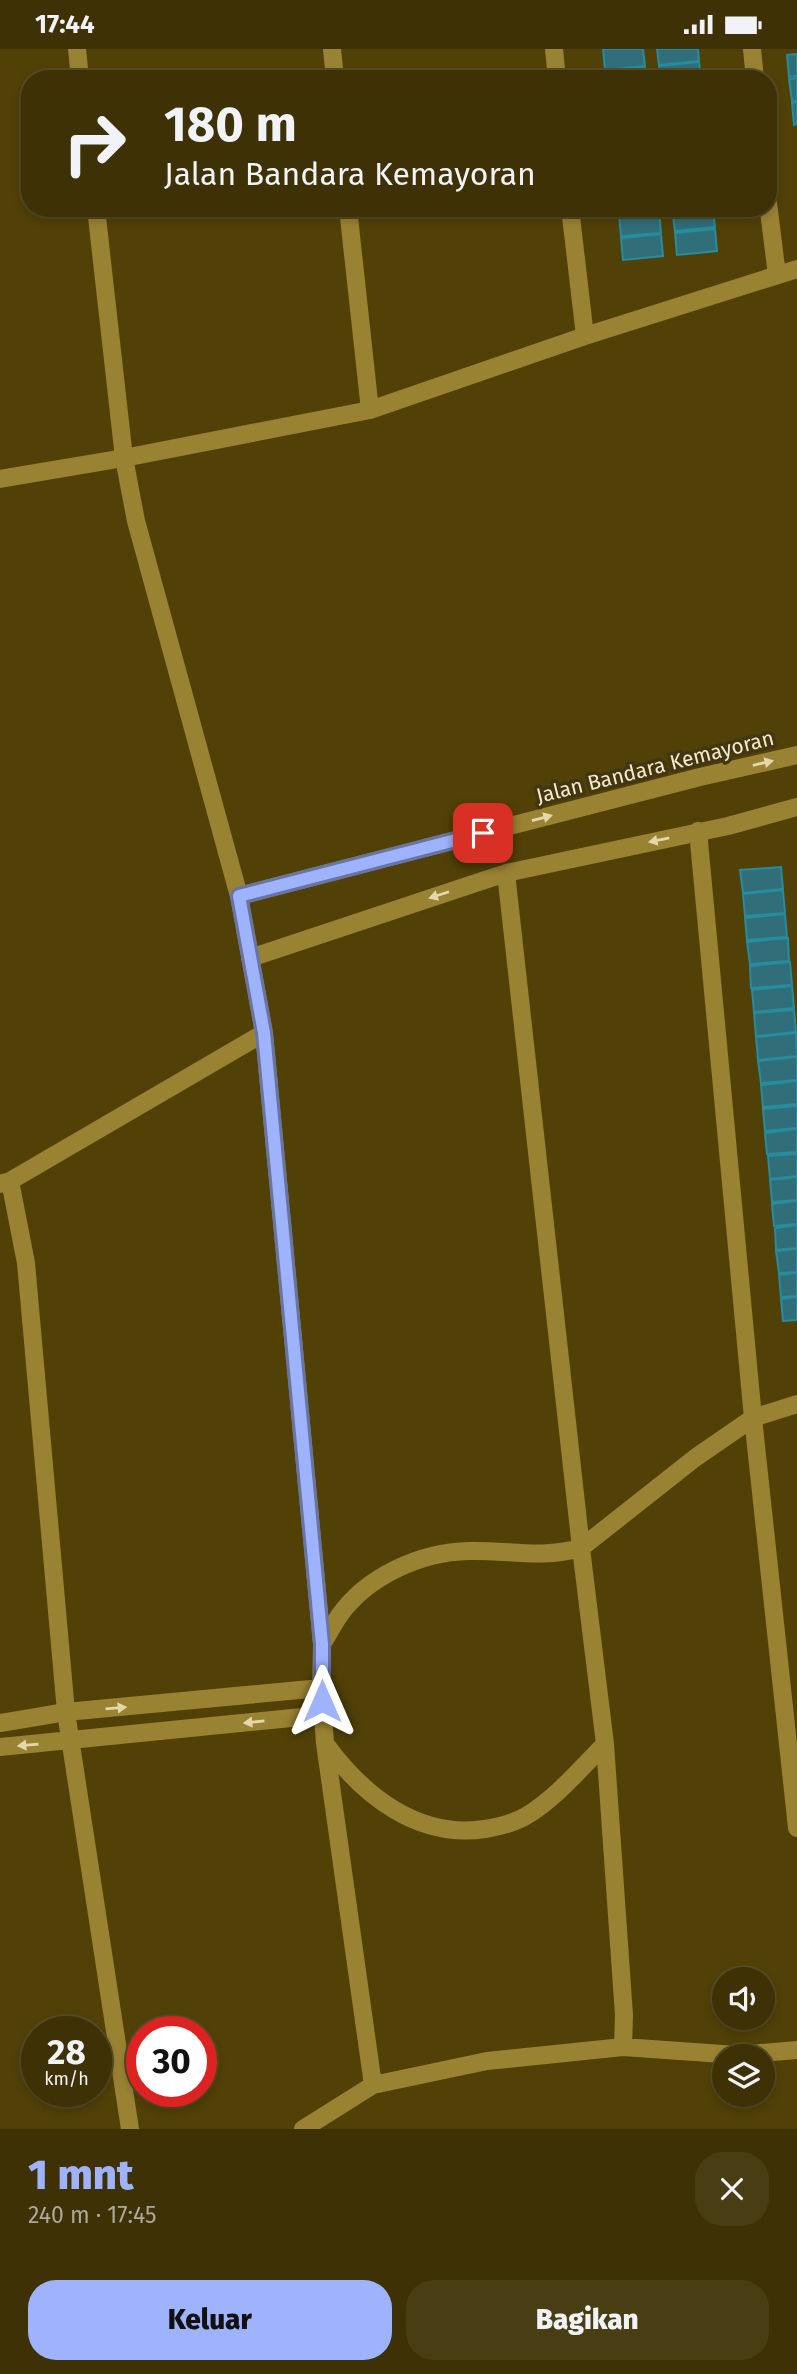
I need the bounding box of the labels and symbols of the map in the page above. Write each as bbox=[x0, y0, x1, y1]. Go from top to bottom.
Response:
street label: Jalan Bandara Kemayoran bbox=[533, 725, 777, 809]
one-way arrow bbox=[752, 757, 774, 768]
pin bbox=[453, 803, 513, 863]
one-way arrow bbox=[531, 812, 553, 823]
one-way arrow bbox=[648, 834, 670, 845]
one-way arrow bbox=[428, 891, 449, 901]
position arrow bbox=[285, 1664, 359, 1738]
one-way arrow bbox=[105, 1702, 127, 1713]
one-way arrow bbox=[243, 1717, 265, 1728]
one-way arrow bbox=[17, 1740, 39, 1751]
speed limit sign: 30 bbox=[126, 2016, 217, 2107]

